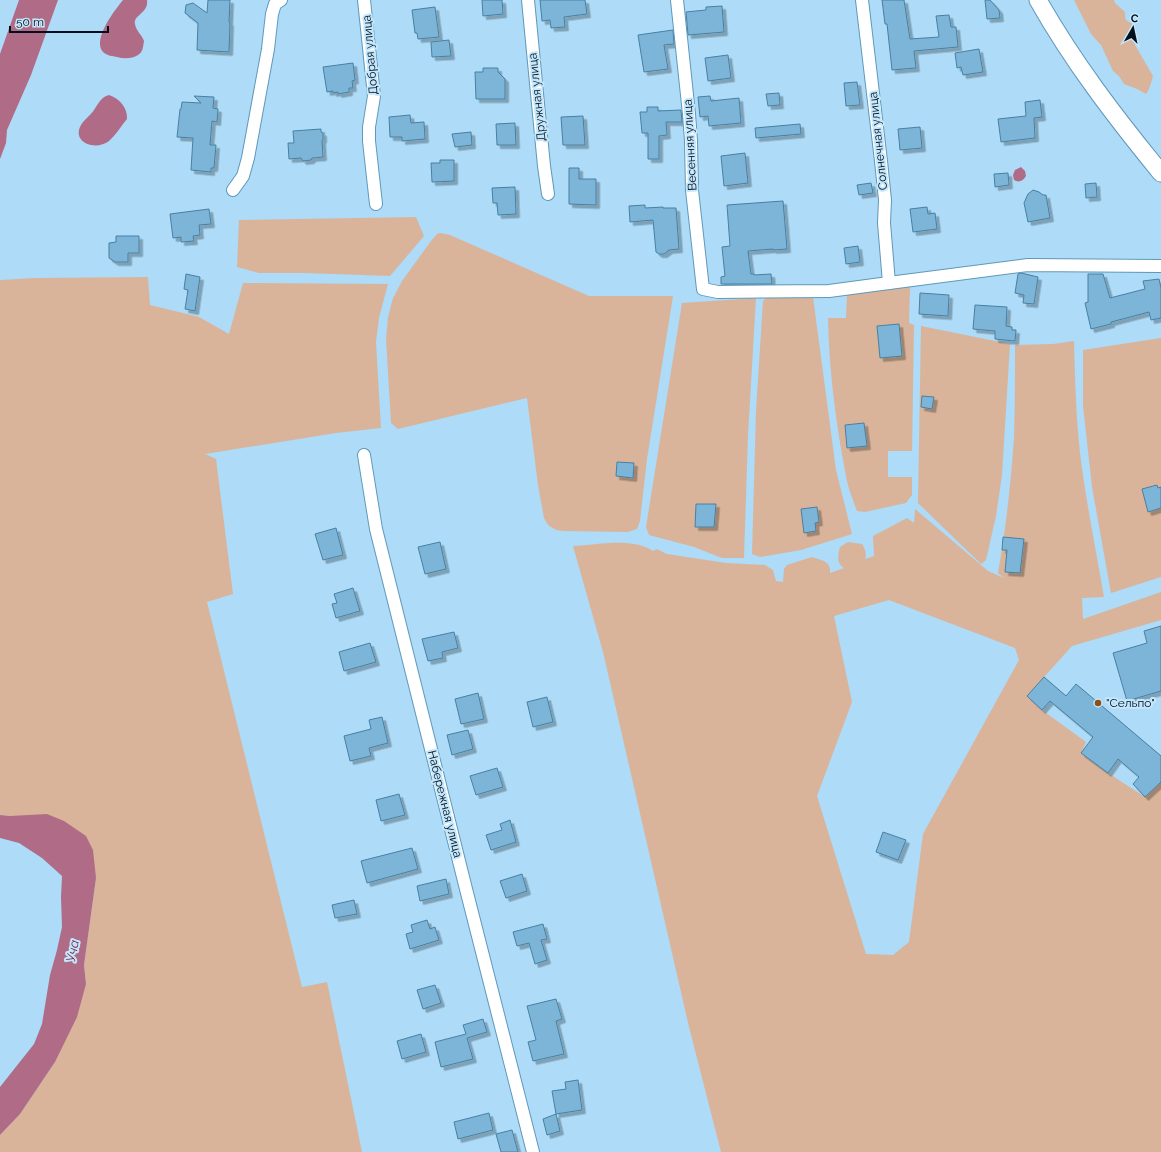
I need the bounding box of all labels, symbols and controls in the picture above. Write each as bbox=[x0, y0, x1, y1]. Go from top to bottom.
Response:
scale bar bbox=[10, 8, 108, 34]
north arrow bbox=[1113, 8, 1153, 48]
text: С bbox=[1130, 12, 1140, 26]
street label: Добрая улица bbox=[360, 14, 380, 96]
text: 50 m bbox=[16, 15, 44, 29]
street label: Дружная улица bbox=[525, 52, 549, 142]
street label: Солнечная улица bbox=[866, 91, 890, 191]
street label: Весенняя улица bbox=[681, 99, 699, 191]
place label: "Сельпо" bbox=[1106, 696, 1155, 710]
marker: "Сельпо" bbox=[1093, 698, 1103, 708]
street label: Набережная улица bbox=[425, 749, 465, 859]
water label: Уча bbox=[63, 938, 82, 964]

